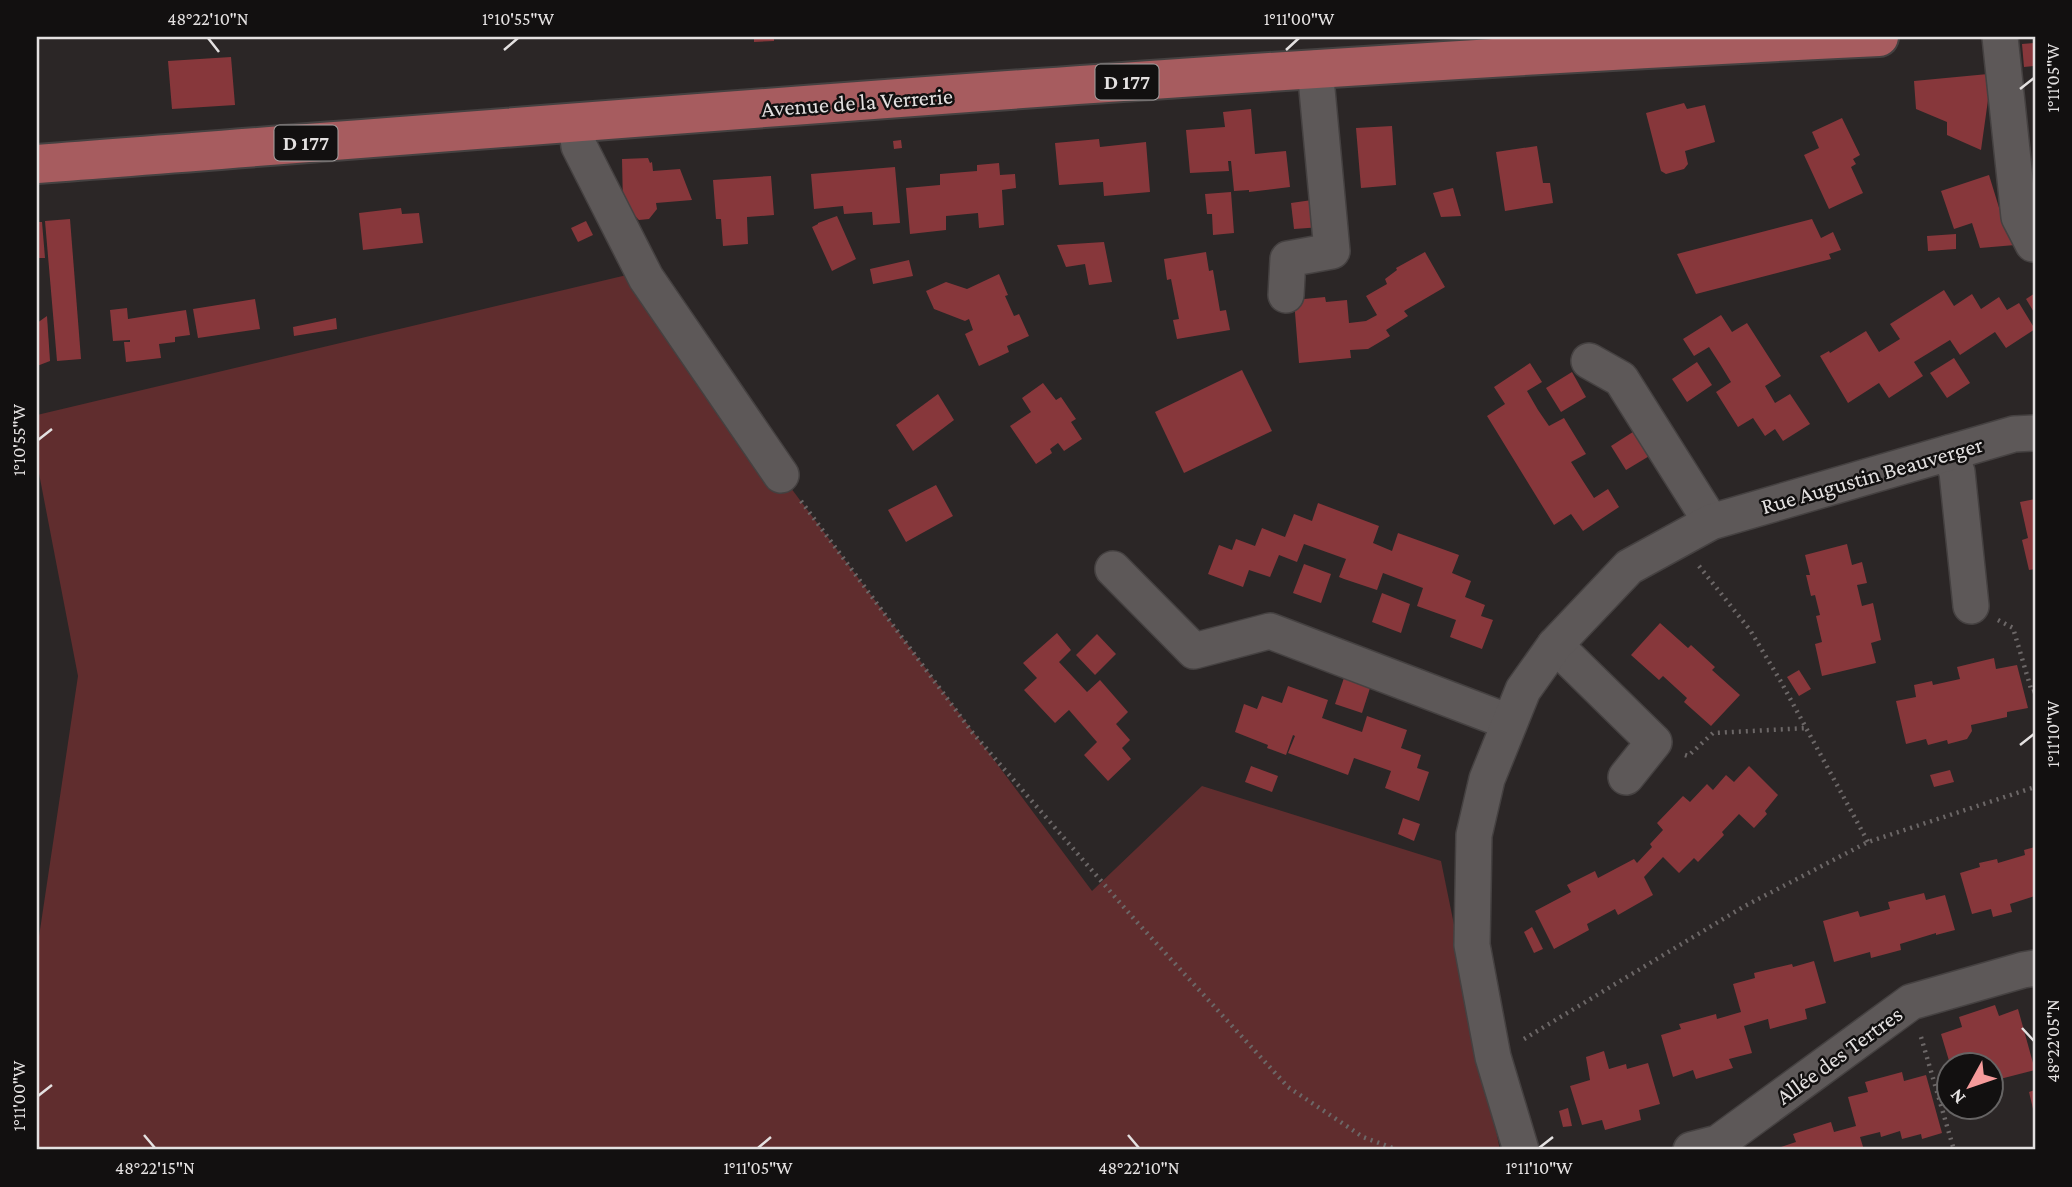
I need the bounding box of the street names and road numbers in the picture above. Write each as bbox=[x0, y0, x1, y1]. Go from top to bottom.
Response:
road number: D 177 bbox=[1096, 64, 1158, 100]
street label: Avenue de la Verrerie bbox=[760, 82, 954, 122]
road number: D 177 bbox=[274, 125, 338, 160]
street label: Rue Augustin Beauverger bbox=[1758, 431, 1986, 519]
street label: Allée des Tertres bbox=[1771, 1001, 1907, 1109]

